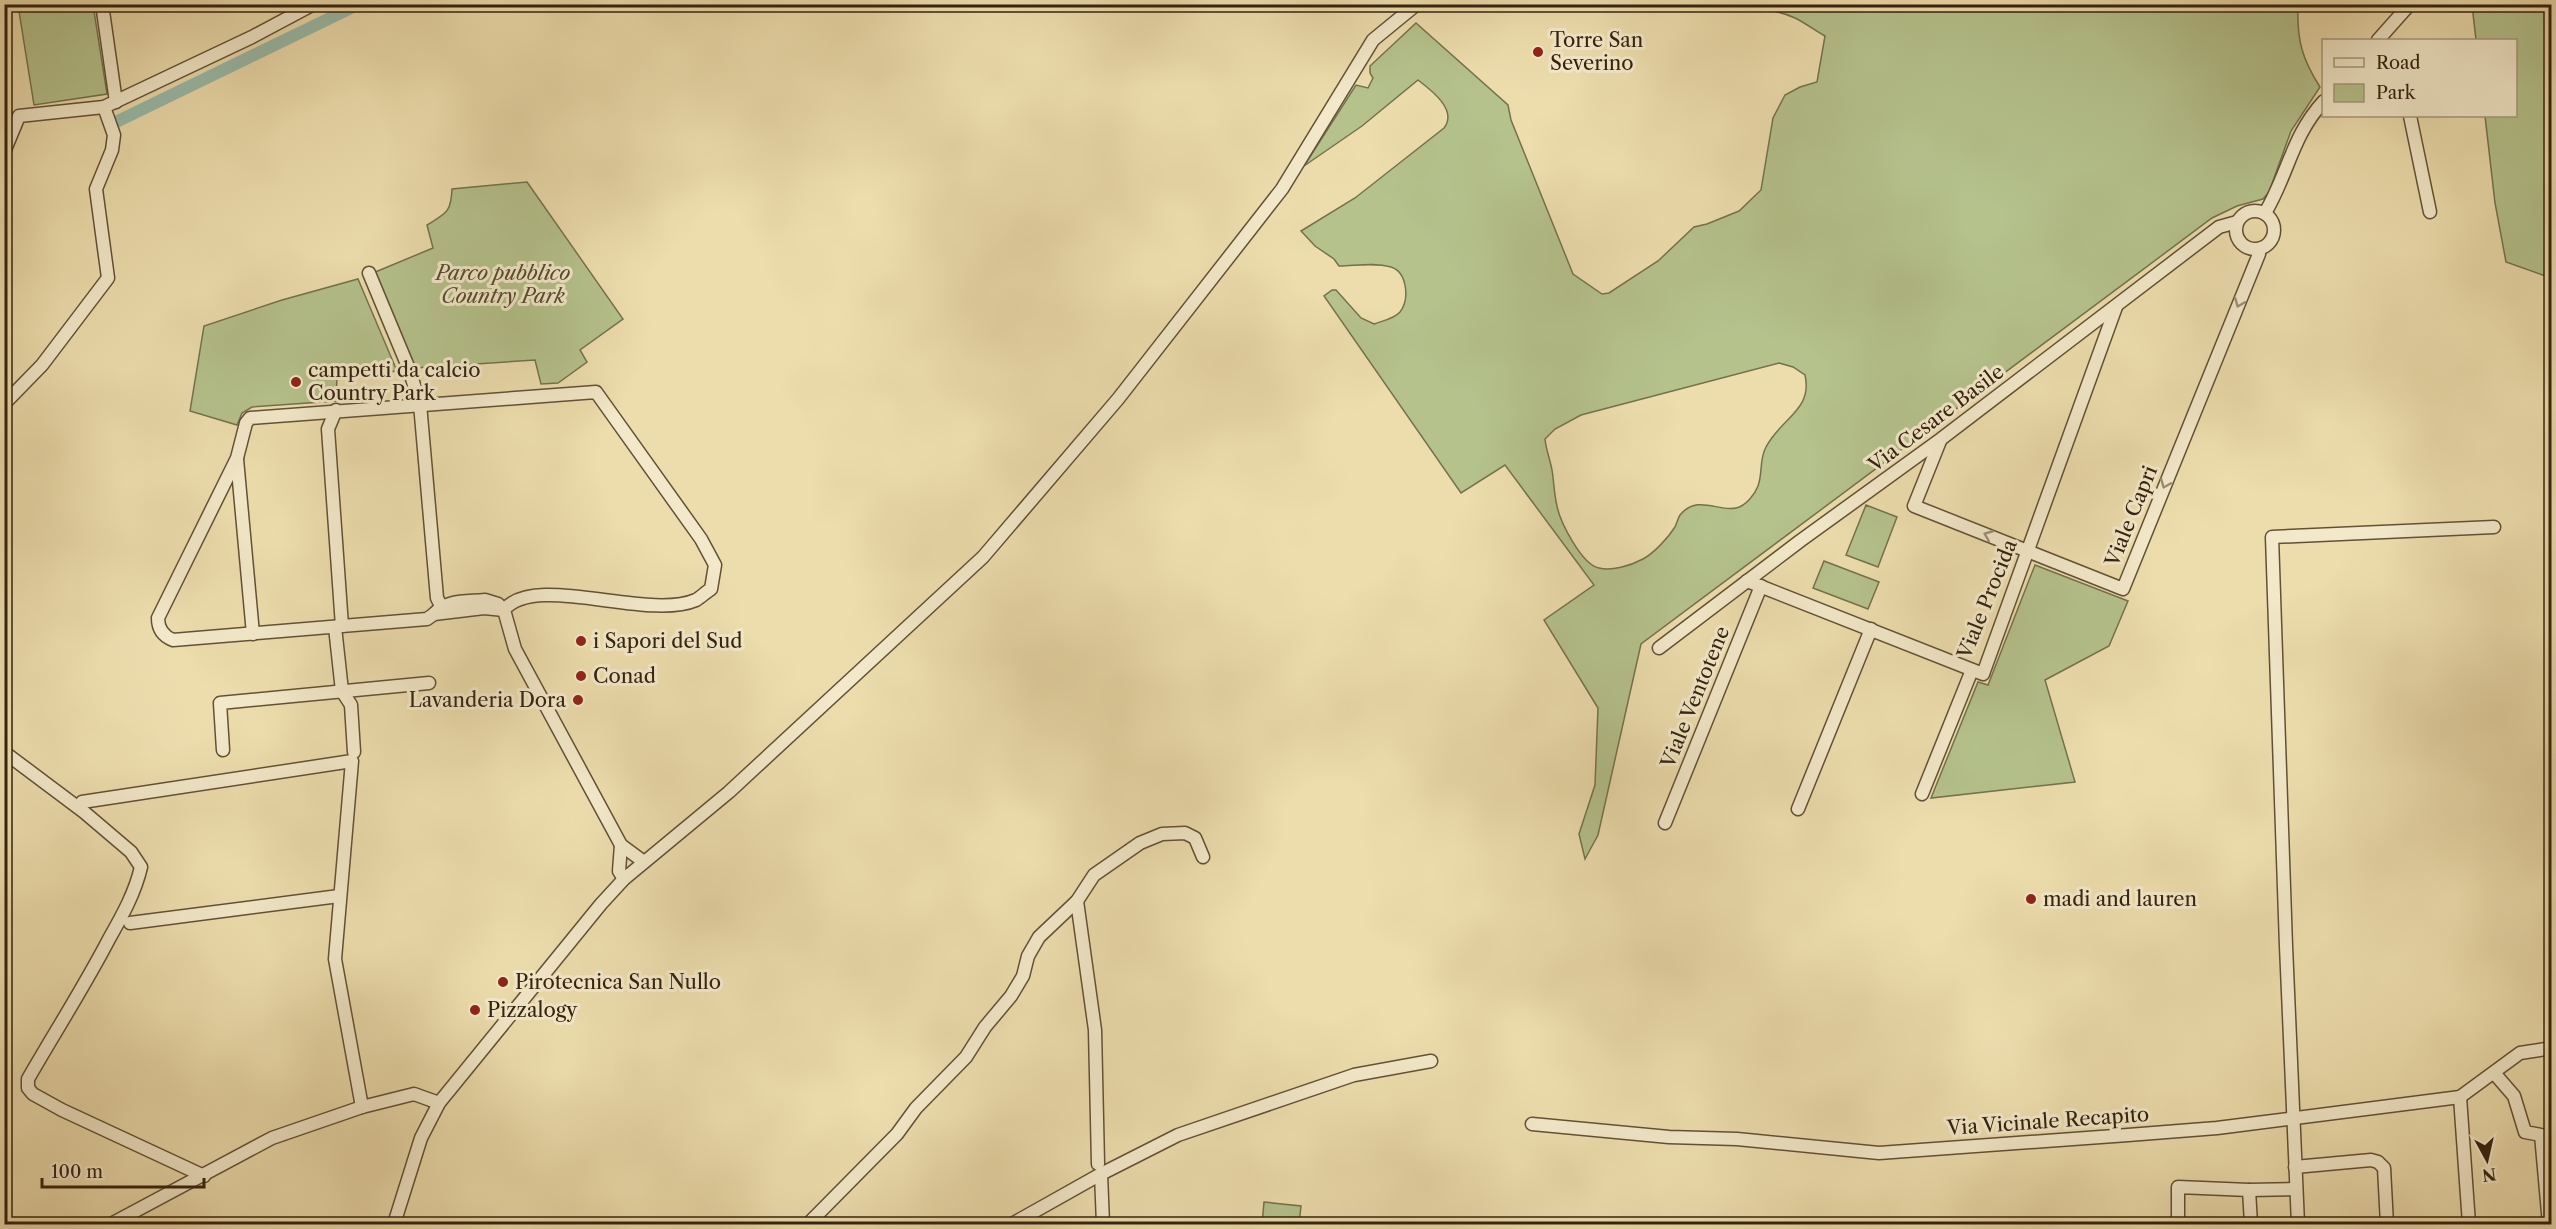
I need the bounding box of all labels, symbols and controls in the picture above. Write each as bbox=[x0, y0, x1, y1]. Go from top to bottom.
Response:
place label: Torre San Severino bbox=[1550, 28, 1644, 75]
legend bbox=[2322, 39, 2517, 117]
marker: Torre San Severino bbox=[1531, 45, 1545, 59]
text: Road bbox=[2376, 52, 2421, 74]
text: Park bbox=[2376, 82, 2417, 104]
park label: Parco pubblico Country Park bbox=[434, 261, 570, 308]
one-way arrow bbox=[2234, 297, 2246, 308]
place label: campetti da calcio Country Park bbox=[308, 358, 480, 405]
street label: Via Cesare Basile bbox=[1863, 359, 2008, 477]
marker: campetti da calcio Country Park bbox=[289, 375, 303, 389]
street label: Viale Capri bbox=[2100, 462, 2162, 571]
one-way arrow bbox=[2160, 478, 2172, 489]
one-way arrow bbox=[1983, 530, 1993, 543]
street label: Viale Procida bbox=[1952, 535, 2022, 663]
street label: Viale Ventotene bbox=[1655, 623, 1734, 772]
place label: i Sapori del Sud bbox=[593, 629, 742, 653]
marker: i Sapori del Sud bbox=[574, 634, 588, 648]
place label: Conad bbox=[593, 664, 656, 688]
marker: Conad bbox=[574, 669, 588, 683]
place label: Lavanderia Dora bbox=[409, 688, 566, 712]
marker: Lavanderia Dora bbox=[571, 693, 585, 707]
place label: madi and lauren bbox=[2043, 887, 2198, 911]
marker: madi and lauren bbox=[2024, 892, 2038, 906]
place label: Pirotecnica San Nullo bbox=[515, 970, 721, 994]
marker: Pirotecnica San Nullo bbox=[496, 975, 510, 989]
place label: Pizzalogy bbox=[487, 998, 578, 1022]
marker: Pizzalogy bbox=[468, 1003, 482, 1017]
street label: Via Vicinale Recapito bbox=[1945, 1102, 2150, 1140]
north arrow bbox=[2457, 1130, 2517, 1190]
scale bar bbox=[42, 1151, 204, 1189]
text: 100 m bbox=[51, 1161, 103, 1183]
text: N bbox=[2481, 1164, 2497, 1186]

